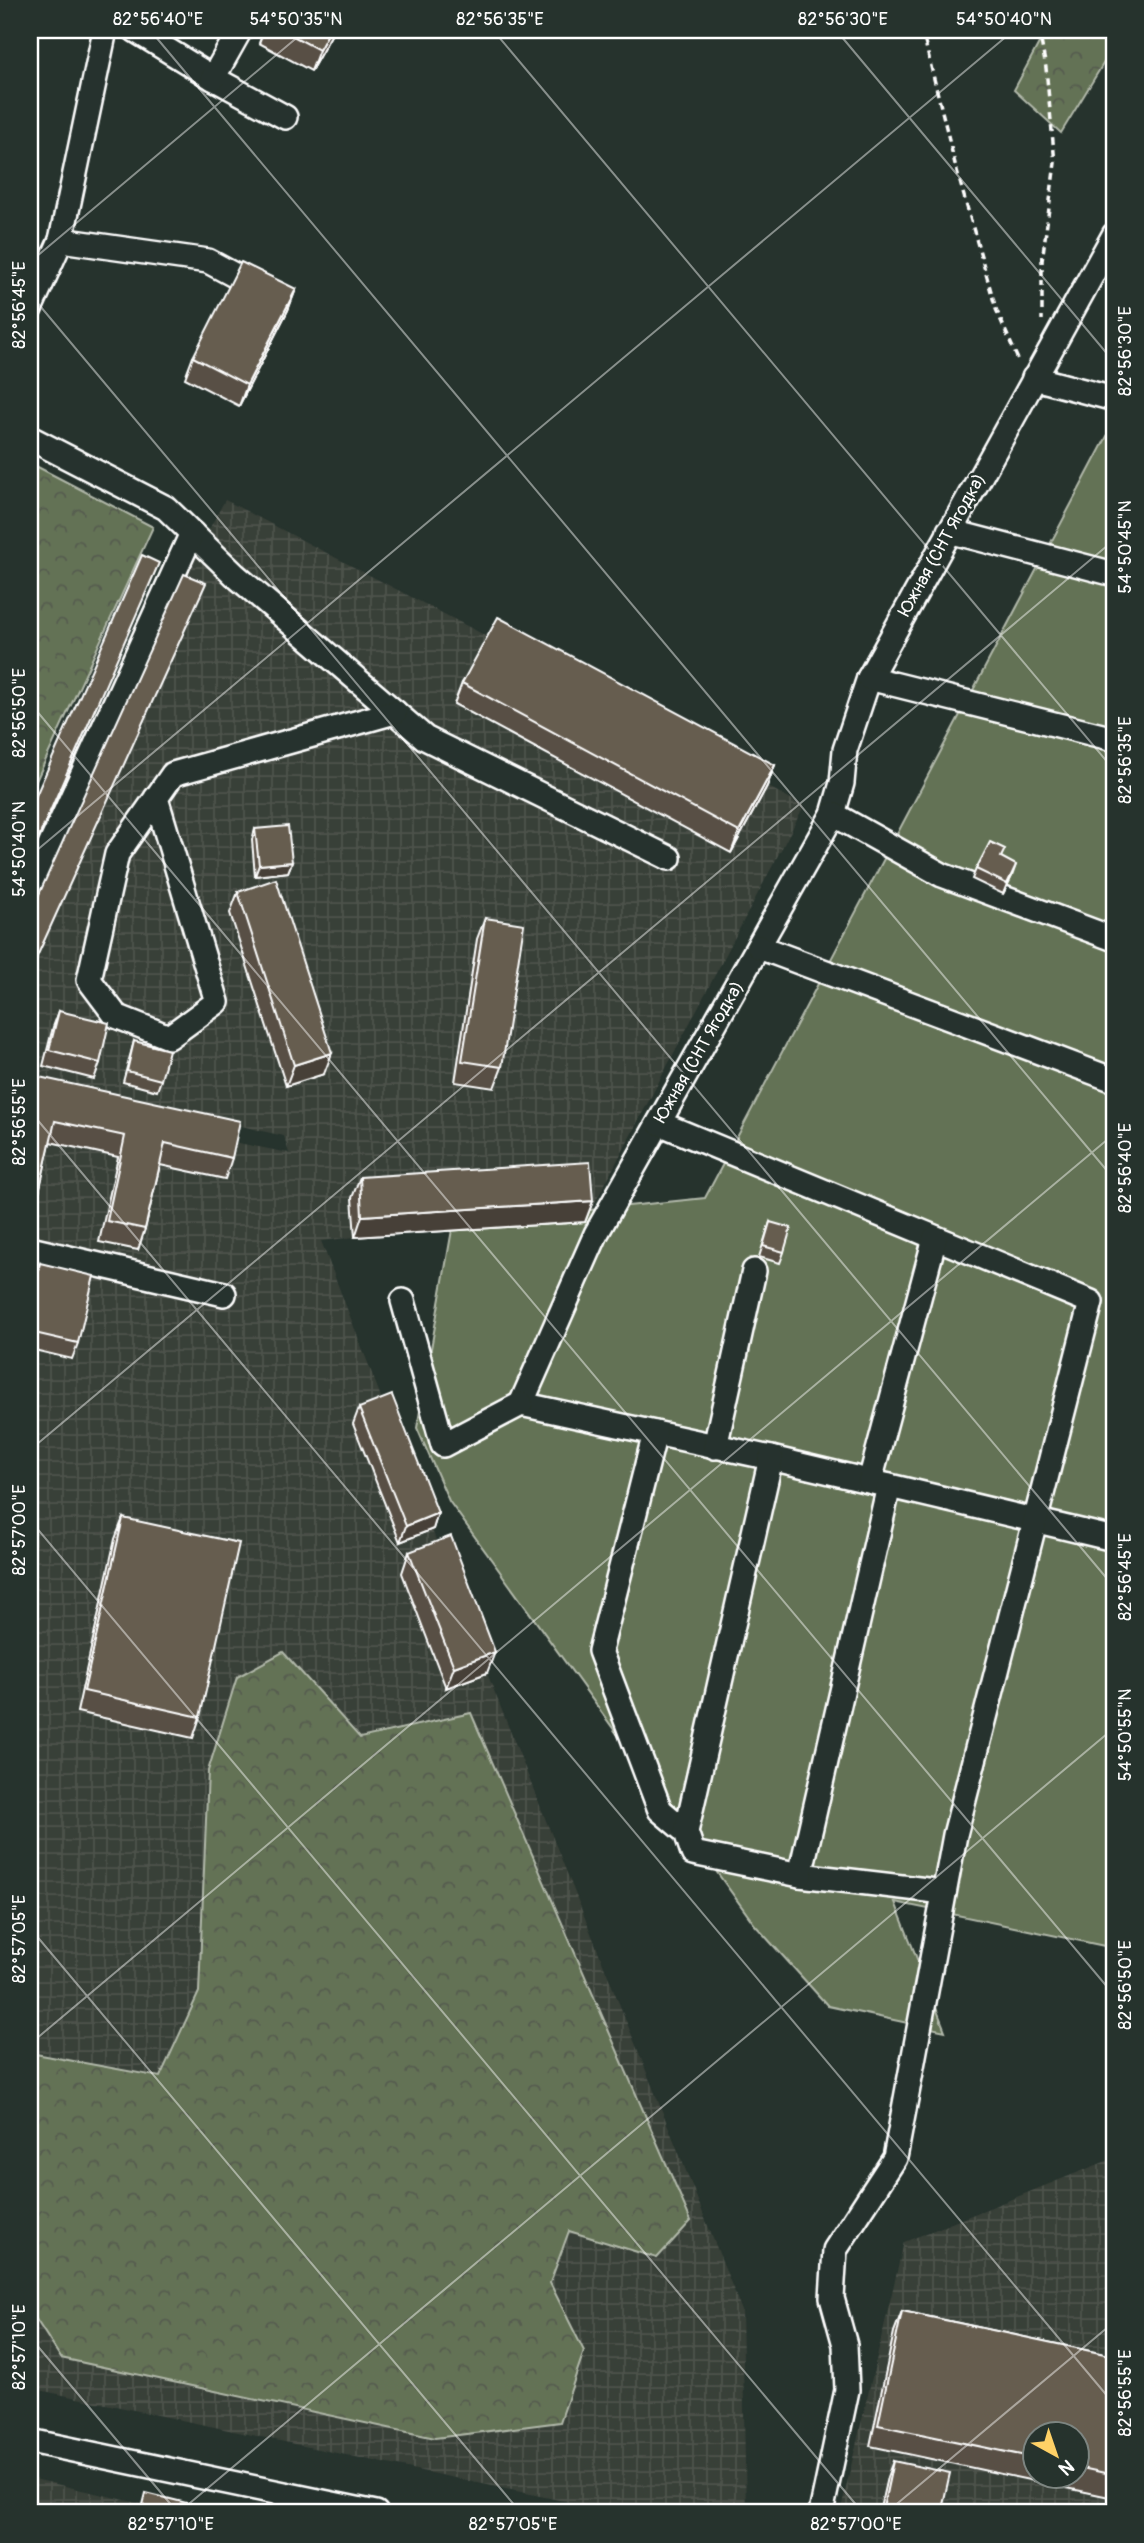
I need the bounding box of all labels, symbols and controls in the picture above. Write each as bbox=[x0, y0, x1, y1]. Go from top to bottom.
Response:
text: 82°56'40"E bbox=[113, 8, 203, 31]
text: 54°50'35"N bbox=[250, 8, 342, 31]
text: 82°56'35"E bbox=[456, 8, 544, 31]
text: 82°56'30"E bbox=[798, 8, 888, 31]
text: 54°50'40"N bbox=[956, 8, 1052, 31]
text: 82°56'45"E bbox=[8, 261, 31, 349]
text: 82°56'30"E bbox=[1114, 306, 1137, 396]
street label: Южная (СНТ Ягодка) bbox=[893, 470, 991, 620]
text: 54°50'45"N bbox=[1114, 500, 1137, 594]
text: 82°56'50"E bbox=[8, 668, 31, 758]
text: 82°56'35"E bbox=[1114, 716, 1137, 804]
text: 54°50'40"N bbox=[8, 801, 31, 897]
street label: Южная (СНТ Ягодка) bbox=[649, 977, 749, 1127]
text: 82°56'55"E bbox=[8, 1079, 31, 1166]
text: 82°56'40"E bbox=[1114, 1123, 1137, 1213]
text: 82°57'00"E bbox=[8, 1484, 31, 1576]
text: 82°56'45"E bbox=[1114, 1533, 1137, 1621]
text: 54°50'55"N bbox=[1114, 1689, 1137, 1781]
text: 82°57'05"E bbox=[8, 1895, 31, 1983]
text: 82°56'50"E bbox=[1114, 1940, 1137, 2030]
text: 82°57'10"E bbox=[8, 2304, 31, 2390]
text: 82°56'55"E bbox=[1114, 2350, 1137, 2437]
north arrow bbox=[1021, 2420, 1092, 2490]
text: N bbox=[1054, 2454, 1079, 2481]
text: 82°57'10"E bbox=[128, 2513, 214, 2536]
text: 82°57'05"E bbox=[469, 2513, 557, 2536]
text: 82°57'00"E bbox=[810, 2513, 902, 2536]

